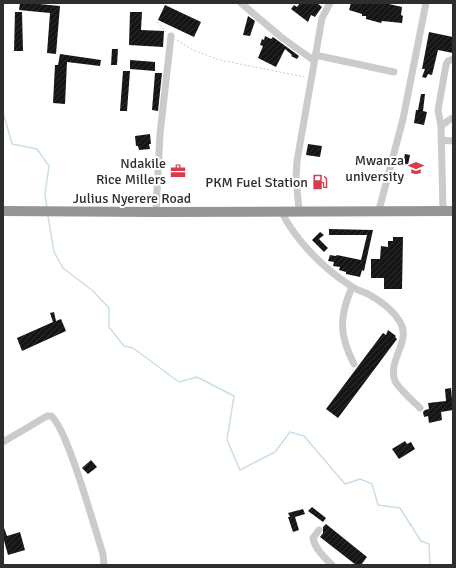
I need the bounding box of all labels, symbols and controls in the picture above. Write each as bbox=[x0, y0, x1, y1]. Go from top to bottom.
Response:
place label: Mwanza university bbox=[345, 152, 404, 185]
place label: Ndakile Rice Millers bbox=[96, 155, 166, 188]
school or university icon: Mwanza university bbox=[407, 159, 425, 177]
office icon: Ndakile Rice Millers bbox=[169, 162, 187, 180]
fuel station icon: PKM Fuel Station bbox=[311, 173, 329, 191]
place label: PKM Fuel Station bbox=[205, 174, 308, 191]
street label: Julius Nyerere Road bbox=[73, 190, 191, 207]

